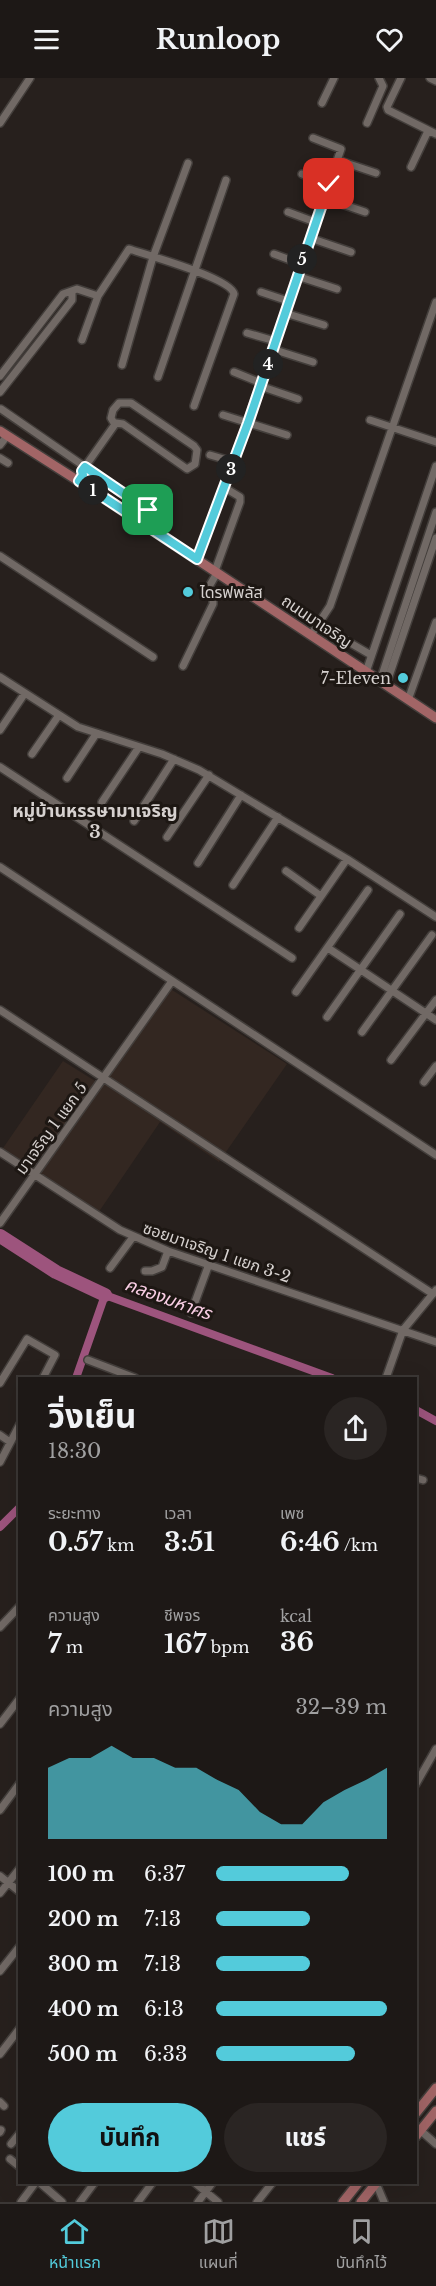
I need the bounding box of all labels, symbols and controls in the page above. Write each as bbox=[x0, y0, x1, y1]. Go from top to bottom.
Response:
icon: menu bbox=[30, 23, 63, 56]
text: Runloop bbox=[156, 23, 280, 56]
icon: heart bbox=[373, 23, 406, 56]
pin bbox=[303, 158, 354, 209]
icon: check bbox=[312, 167, 345, 200]
pin: 5 bbox=[287, 244, 317, 274]
text: 5 bbox=[297, 249, 307, 269]
pin: 4 bbox=[253, 349, 283, 379]
text: 4 bbox=[263, 354, 273, 374]
pin: 3 bbox=[216, 454, 246, 484]
text: 3 bbox=[226, 459, 236, 479]
pin: 1 bbox=[78, 475, 108, 505]
text: 1 bbox=[90, 480, 96, 500]
pin bbox=[122, 484, 173, 535]
icon: arrive bbox=[131, 493, 164, 526]
place label: ไดรฟพลัส bbox=[199, 582, 263, 602]
marker: ไดรฟพลัส bbox=[181, 585, 195, 599]
street label: ถนนมาเจริญ bbox=[278, 590, 356, 652]
place label: 7-Eleven bbox=[321, 668, 391, 688]
marker: 7-Eleven bbox=[396, 671, 410, 685]
district label: หมู่บ้านหรรษามาเจริญ 3 bbox=[12, 800, 178, 843]
street label: มาเจริญ 1 แยก 5 bbox=[11, 1078, 91, 1178]
street label: ซอยมาเจริญ 1 แยก 3-2 bbox=[141, 1217, 293, 1287]
water label: คลองมหาศร bbox=[122, 1273, 215, 1325]
text: วิ่งเย็น bbox=[48, 1396, 136, 1437]
button: share bbox=[324, 1397, 387, 1460]
text: 18:30 bbox=[48, 1439, 101, 1463]
text: ระยะทาง bbox=[48, 1503, 101, 1523]
text: เวลา bbox=[164, 1503, 192, 1523]
text: เพซ bbox=[280, 1503, 304, 1523]
text: 0.57 bbox=[48, 1526, 103, 1558]
text: 3:51 bbox=[164, 1526, 215, 1558]
text: 6:46 bbox=[280, 1526, 340, 1558]
text: km bbox=[103, 1535, 134, 1555]
text: /km bbox=[340, 1535, 378, 1555]
text: ความสูง bbox=[48, 1605, 100, 1625]
text: ชีพจร bbox=[164, 1605, 200, 1625]
text: kcal bbox=[280, 1606, 312, 1626]
text: 36 bbox=[280, 1626, 314, 1658]
text: 7 bbox=[48, 1628, 61, 1660]
text: 167 bbox=[164, 1628, 206, 1660]
text: m bbox=[61, 1637, 83, 1657]
text: bpm bbox=[206, 1637, 249, 1657]
text: 32–39 m bbox=[296, 1695, 387, 1719]
text: ความสูง bbox=[48, 1697, 113, 1721]
text: 100 m bbox=[48, 1862, 114, 1886]
text: 6:37 bbox=[144, 1862, 185, 1886]
text: 200 m bbox=[48, 1907, 119, 1931]
text: 7:13 bbox=[144, 1907, 181, 1931]
text: 300 m bbox=[48, 1952, 118, 1976]
text: 7:13 bbox=[144, 1952, 181, 1976]
text: 400 m bbox=[48, 1997, 119, 2021]
text: 6:13 bbox=[144, 1997, 184, 2021]
text: 500 m bbox=[48, 2042, 118, 2066]
text: 6:33 bbox=[144, 2042, 187, 2066]
button: บันทึก bbox=[48, 2103, 212, 2172]
button: แชร์ bbox=[224, 2103, 387, 2172]
tab: หน้าแรก bbox=[49, 2215, 101, 2275]
tab: แผนที่ bbox=[199, 2215, 238, 2275]
tab: บันทึกไว้ bbox=[336, 2215, 387, 2275]

